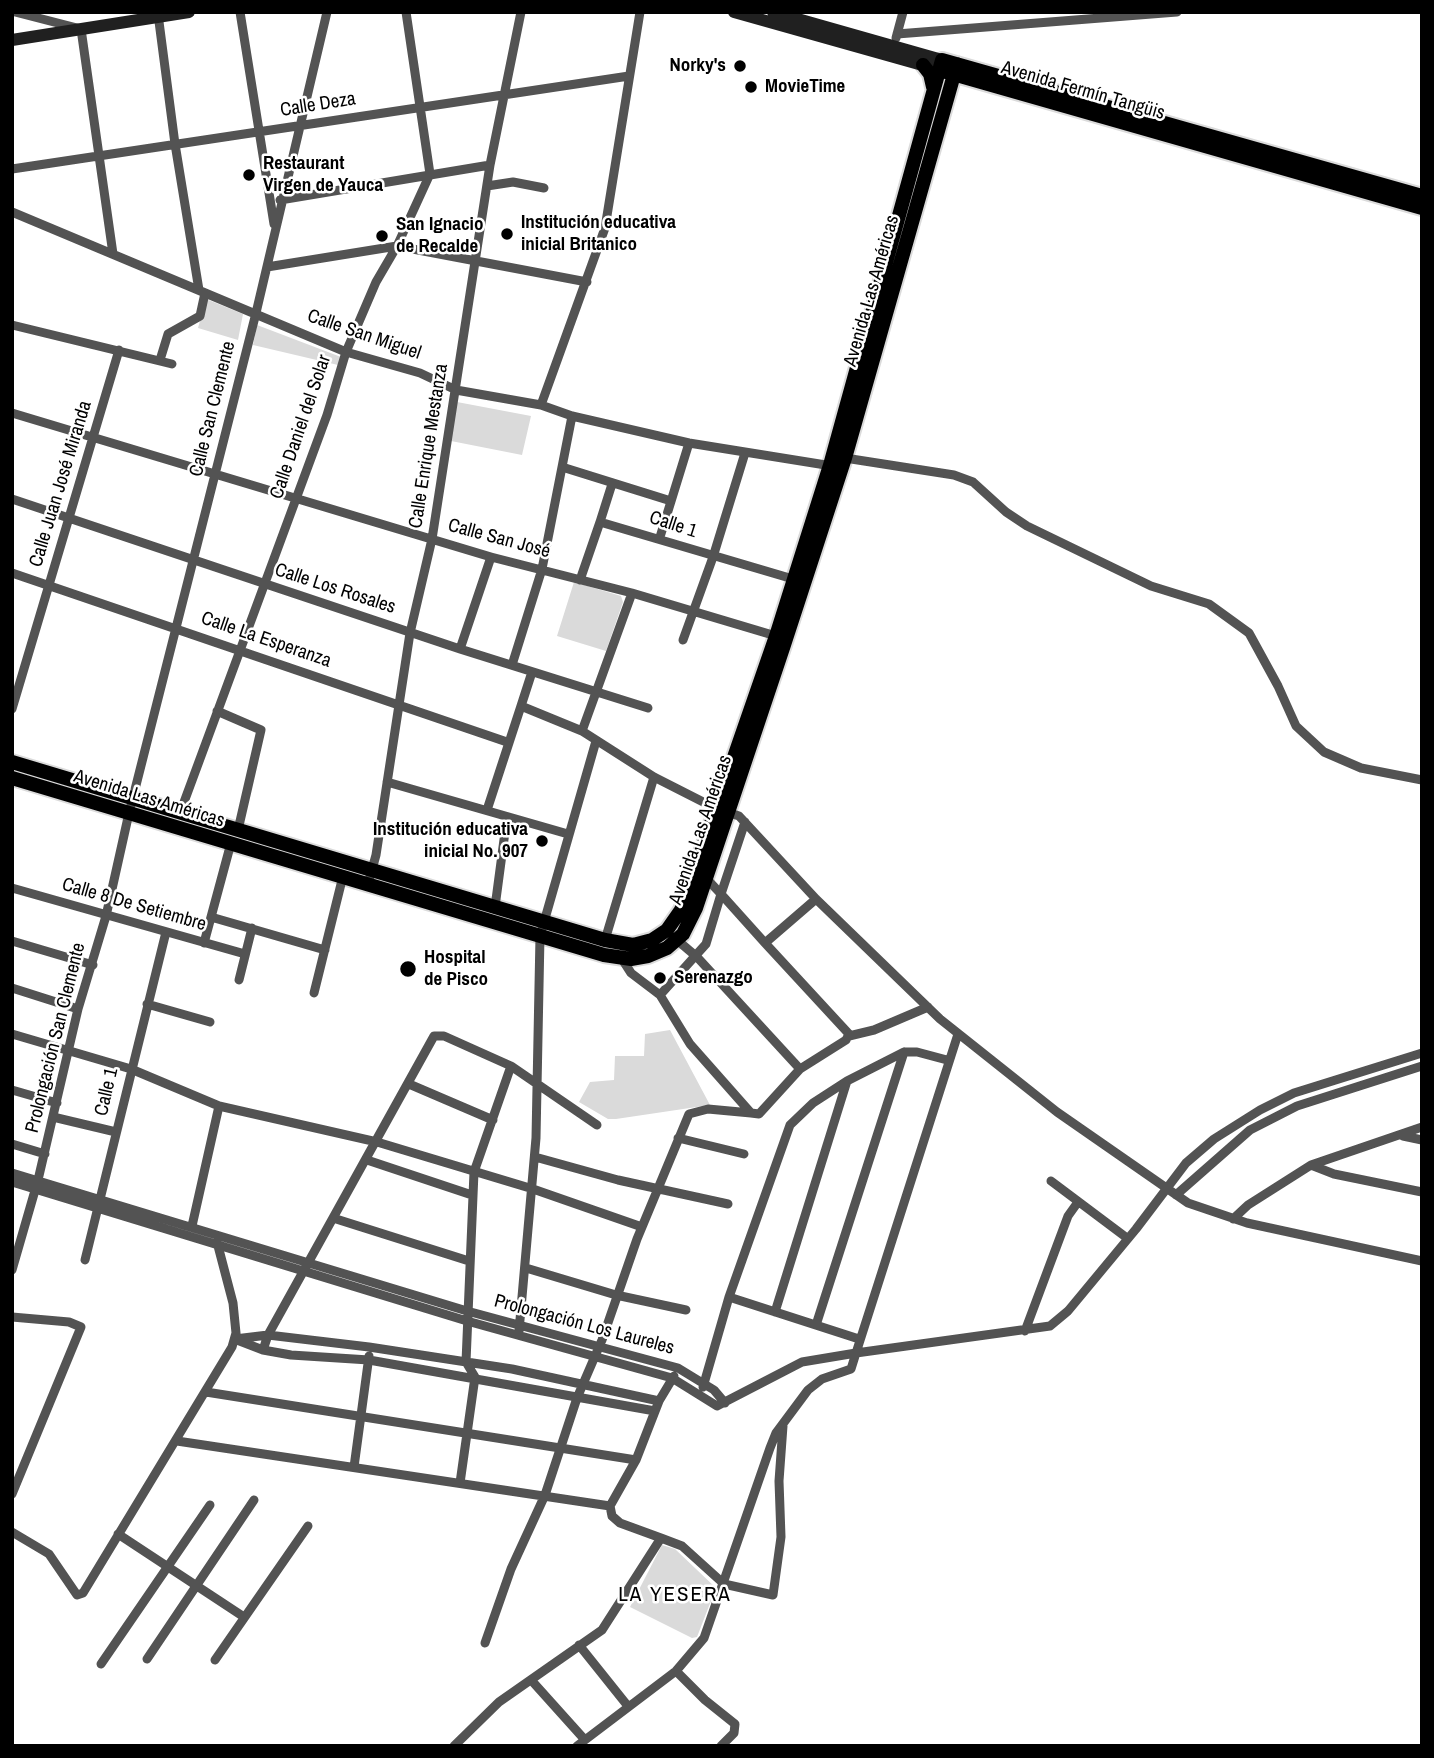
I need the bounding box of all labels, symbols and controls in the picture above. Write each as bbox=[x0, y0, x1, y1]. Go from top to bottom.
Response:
place label: Norky's bbox=[669, 55, 726, 77]
street label: Avenida Fermín Tangüis bbox=[999, 57, 1167, 125]
marker: Norky's bbox=[732, 58, 748, 74]
place label: MovieTime bbox=[765, 76, 845, 98]
marker: MovieTime bbox=[743, 79, 759, 95]
street label: Calle Deza bbox=[279, 88, 357, 122]
place label: Restaurant Virgen de Yauca bbox=[263, 153, 383, 197]
marker: Restaurant Virgen de Yauca bbox=[241, 167, 257, 183]
place label: Institución educativa inicial Britanico bbox=[521, 212, 676, 256]
street label: Avenida Las Américas bbox=[839, 213, 905, 369]
place label: San Ignacio de Recalde bbox=[396, 214, 483, 258]
marker: Institución educativa inicial Britanico bbox=[499, 226, 515, 242]
marker: San Ignacio de Recalde bbox=[374, 228, 390, 244]
street label: Calle San Miguel bbox=[304, 305, 424, 365]
street label: Calle San Clemente bbox=[185, 339, 241, 479]
street label: Calle Daniel del Solar bbox=[266, 352, 336, 502]
street label: Calle Enrique Mestanza bbox=[405, 362, 453, 530]
street label: Calle Juan José Miranda bbox=[25, 398, 97, 570]
street label: Calle 1 bbox=[646, 507, 700, 543]
street label: Calle San José bbox=[445, 514, 553, 564]
street label: Calle Los Rosales bbox=[272, 559, 398, 619]
street label: Calle La Esperanza bbox=[198, 607, 334, 673]
street label: Avenida Las Américas bbox=[665, 752, 737, 908]
street label: Avenida Las Américas bbox=[71, 765, 227, 833]
place label: Institución educativa inicial No. 907 bbox=[373, 819, 528, 863]
marker: Institución educativa inicial No. 907 bbox=[534, 833, 550, 849]
street label: Calle 8 De Setiembre bbox=[59, 874, 209, 936]
street label: Prolongación San Clemente bbox=[21, 941, 91, 1135]
place label: Hospital de Pisco bbox=[424, 947, 488, 991]
marker: Hospital de Pisco bbox=[398, 959, 418, 979]
place label: Serenazgo bbox=[674, 967, 753, 989]
marker: Serenazgo bbox=[652, 970, 668, 986]
street label: Calle 1 bbox=[90, 1066, 124, 1118]
street label: Prolongación Los Laureles bbox=[492, 1290, 676, 1360]
district label: LA YESERA bbox=[619, 1582, 731, 1608]

